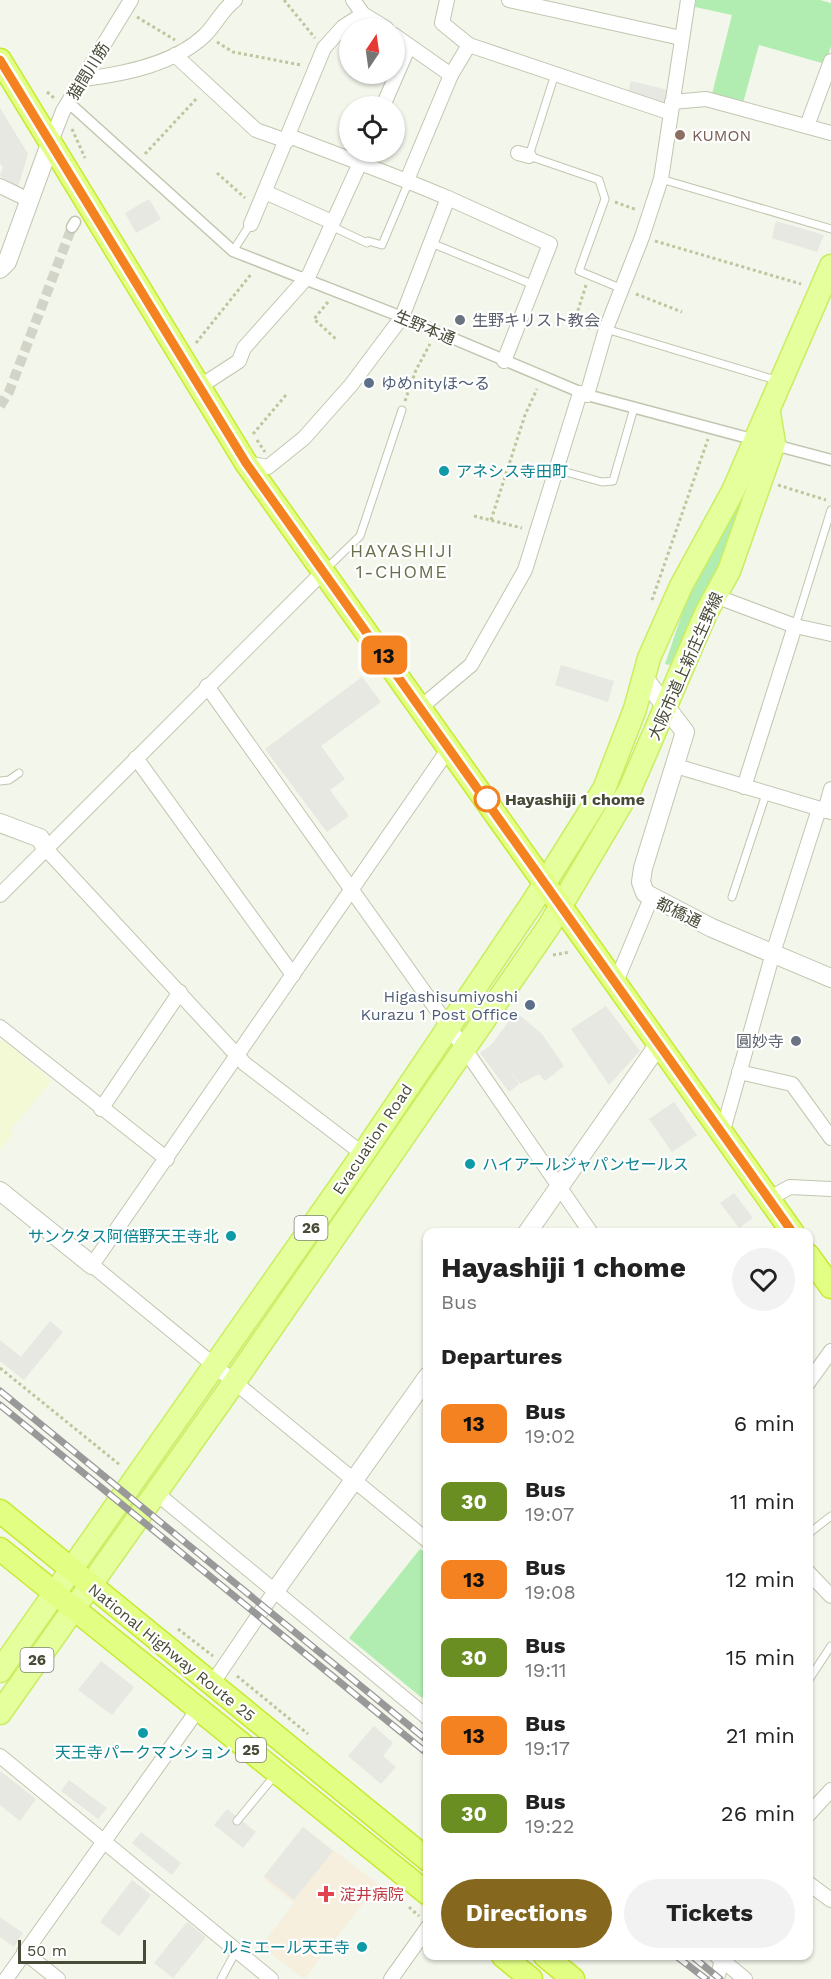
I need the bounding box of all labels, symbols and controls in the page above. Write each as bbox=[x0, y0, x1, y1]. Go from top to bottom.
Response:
north arrow bbox=[339, 18, 405, 84]
map controls bbox=[339, 18, 405, 162]
street label: 猫間川筋 bbox=[63, 39, 113, 103]
button: locate bbox=[339, 96, 405, 162]
place label: KUMON bbox=[692, 126, 751, 145]
marker: KUMON bbox=[673, 128, 687, 142]
street label: 生野本通 bbox=[392, 306, 458, 349]
place label: 生野キリスト教会 bbox=[472, 311, 600, 330]
marker: 生野キリスト教会 bbox=[453, 313, 467, 327]
place label: ゆめnityほ〜る bbox=[381, 374, 490, 393]
marker: ゆめnityほ〜る bbox=[362, 376, 376, 390]
place label: アネシス寺田町 bbox=[456, 462, 568, 481]
marker: アネシス寺田町 bbox=[437, 464, 451, 478]
district label: HAYASHIJI 1-CHOME bbox=[350, 540, 454, 582]
street label: 大阪市道上新庄生野線 bbox=[644, 589, 727, 743]
line badge: 13 bbox=[357, 636, 411, 674]
text: 13 bbox=[373, 643, 395, 668]
marker: Hayashiji 1 chome bbox=[474, 786, 500, 812]
place label: Hayashiji 1 chome bbox=[505, 790, 645, 809]
street label: 都橋通 bbox=[653, 893, 705, 932]
place label: Higashisumiyoshi Kurazu 1 Post Office bbox=[361, 987, 518, 1024]
marker: Higashisumiyoshi Kurazu 1 Post Office bbox=[523, 998, 537, 1012]
place label: 圓妙寺 bbox=[736, 1032, 784, 1051]
marker: 圓妙寺 bbox=[789, 1034, 803, 1048]
street label: Evacuation Road bbox=[328, 1080, 416, 1198]
place label: ハイアールジャパンセールス bbox=[482, 1155, 689, 1174]
marker: ハイアールジャパンセールス bbox=[463, 1157, 477, 1171]
road number: 26 bbox=[294, 1216, 328, 1240]
place label: サンクタス阿倍野天王寺北 bbox=[28, 1227, 219, 1246]
marker: サンクタス阿倍野天王寺北 bbox=[224, 1229, 238, 1243]
button: heart bbox=[732, 1248, 795, 1311]
text: Hayashiji 1 chome bbox=[441, 1251, 686, 1284]
text: Bus bbox=[441, 1290, 477, 1314]
text: Departures bbox=[441, 1344, 562, 1369]
text: Bus bbox=[525, 1399, 565, 1424]
text: 13 bbox=[463, 1411, 485, 1436]
text: 6 min bbox=[734, 1411, 795, 1436]
text: 19:02 bbox=[525, 1424, 575, 1448]
text: Bus bbox=[525, 1477, 565, 1502]
text: 30 bbox=[461, 1489, 487, 1514]
text: 11 min bbox=[730, 1489, 795, 1514]
text: 19:07 bbox=[525, 1502, 574, 1526]
text: Bus bbox=[525, 1555, 565, 1580]
text: 13 bbox=[463, 1567, 485, 1592]
text: 12 min bbox=[726, 1567, 795, 1592]
street label: National Highway Route 25 bbox=[85, 1579, 259, 1726]
text: 19:08 bbox=[525, 1580, 576, 1604]
text: Bus bbox=[525, 1633, 565, 1658]
text: 30 bbox=[461, 1645, 487, 1670]
text: 15 min bbox=[726, 1645, 795, 1670]
road number: 26 bbox=[20, 1648, 54, 1672]
text: 19:11 bbox=[525, 1658, 567, 1682]
text: Bus bbox=[525, 1711, 565, 1736]
text: 13 bbox=[463, 1723, 485, 1748]
text: 21 min bbox=[726, 1723, 795, 1748]
marker: 天王寺パークマンション bbox=[136, 1726, 150, 1740]
text: 19:17 bbox=[525, 1736, 570, 1760]
road number: 25 bbox=[236, 1738, 266, 1762]
place label: 天王寺パークマンション bbox=[55, 1743, 231, 1762]
text: Bus bbox=[525, 1789, 565, 1814]
text: 30 bbox=[461, 1801, 487, 1826]
text: 26 min bbox=[721, 1801, 795, 1826]
text: 19:22 bbox=[525, 1814, 574, 1838]
button: Directions bbox=[441, 1879, 612, 1948]
button: Tickets bbox=[624, 1879, 795, 1948]
marker: 淀井病院 bbox=[317, 1885, 335, 1903]
place label: 淀井病院 bbox=[340, 1885, 404, 1904]
scale bar bbox=[18, 1937, 146, 1964]
place label: ルミエール天王寺 bbox=[222, 1938, 350, 1957]
marker: ルミエール天王寺 bbox=[355, 1940, 369, 1954]
text: 50 m bbox=[27, 1941, 67, 1960]

